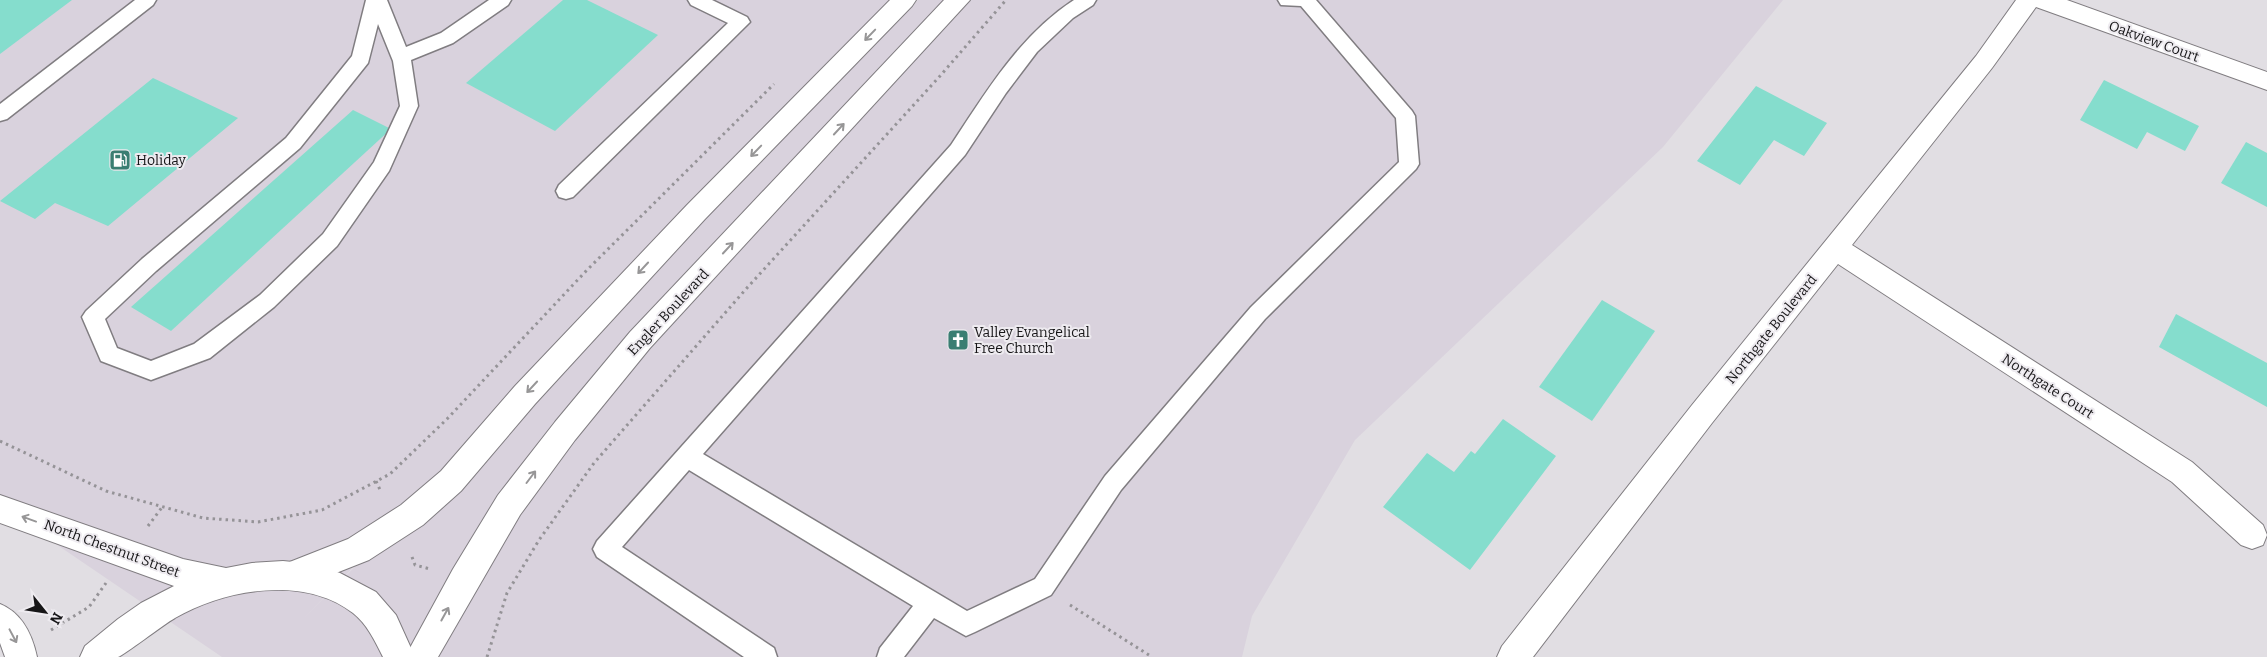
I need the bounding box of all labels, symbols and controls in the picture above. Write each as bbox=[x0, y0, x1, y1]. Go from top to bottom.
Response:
street label: Oakview Court bbox=[2106, 17, 2201, 66]
one-way arrow bbox=[864, 29, 876, 41]
one-way arrow bbox=[833, 123, 845, 135]
one-way arrow bbox=[750, 145, 762, 157]
fuel station icon: Holiday bbox=[108, 148, 132, 172]
place label: Holiday bbox=[136, 152, 187, 169]
one-way arrow bbox=[722, 241, 734, 254]
one-way arrow bbox=[637, 262, 649, 275]
street label: Engler Boulevard bbox=[624, 266, 713, 359]
street label: Northgate Boulevard bbox=[1722, 271, 1821, 387]
place label: Valley Evangelical Free Church bbox=[974, 324, 1090, 357]
church icon: Valley Evangelical Free Church bbox=[946, 328, 970, 352]
street label: Northgate Court bbox=[1999, 350, 2097, 422]
one-way arrow bbox=[526, 380, 538, 393]
one-way arrow bbox=[525, 471, 536, 484]
one-way arrow bbox=[22, 514, 37, 523]
street label: North Chestnut Street bbox=[42, 516, 182, 581]
north arrow bbox=[20, 587, 70, 637]
one-way arrow bbox=[440, 607, 450, 622]
text: N bbox=[46, 609, 66, 627]
one-way arrow bbox=[8, 629, 18, 644]

